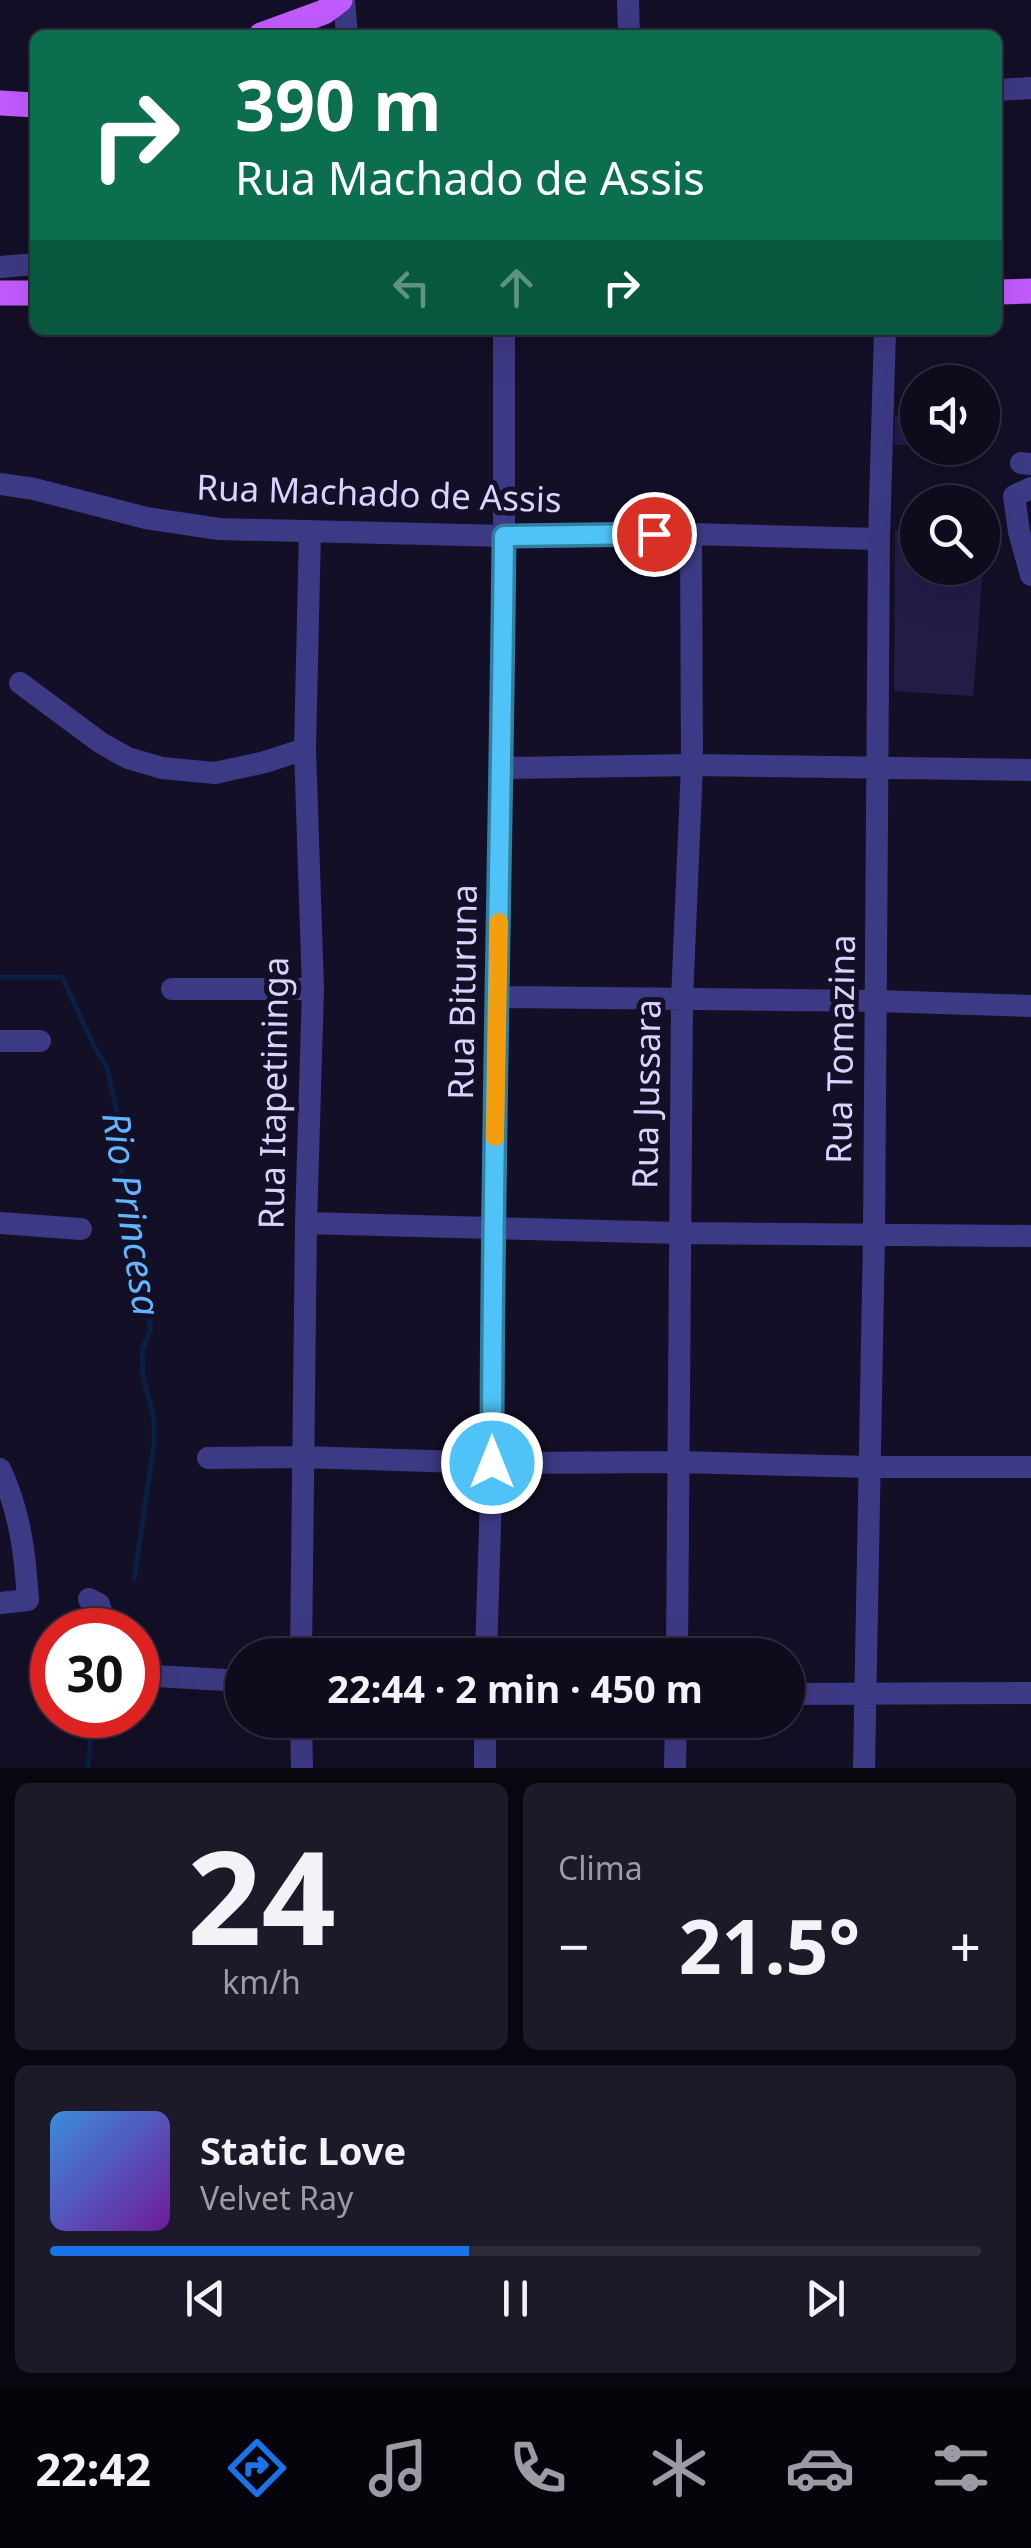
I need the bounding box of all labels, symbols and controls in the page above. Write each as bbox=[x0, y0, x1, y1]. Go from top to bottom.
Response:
text: 390 m bbox=[235, 56, 442, 152]
icon: right bbox=[70, 70, 200, 200]
text: Rua Machado de Assis bbox=[235, 147, 705, 208]
icon: left bbox=[384, 260, 439, 315]
icon: ahead bbox=[489, 260, 544, 315]
icon: right bbox=[594, 260, 649, 315]
map controls bbox=[900, 365, 1000, 585]
button: sound bbox=[900, 365, 1000, 465]
street label: Rua Machado de Assis bbox=[196, 463, 562, 522]
button: search bbox=[900, 485, 1000, 585]
pin bbox=[612, 492, 697, 577]
icon: arrive bbox=[627, 507, 682, 562]
street label: Rua Bituruna bbox=[436, 884, 487, 1100]
street label: Rua Tomazina bbox=[814, 934, 865, 1164]
street label: Rua Itapetininga bbox=[247, 956, 298, 1230]
street label: Rua Jussara bbox=[620, 999, 671, 1189]
water label: Rio Princesa bbox=[91, 1108, 175, 1319]
position arrow bbox=[440, 1411, 544, 1515]
speed limit sign: 30 bbox=[30, 1608, 160, 1738]
text: 22:44 · 2 min · 450 m bbox=[327, 1662, 703, 1714]
text: 24 bbox=[187, 1806, 336, 1983]
text: Clima bbox=[558, 1846, 643, 1889]
text: 21.5° bbox=[679, 1894, 860, 1996]
text: − bbox=[558, 1908, 589, 1983]
text: + bbox=[950, 1908, 981, 1983]
text: km/h bbox=[222, 1960, 301, 2003]
text: Static Love bbox=[200, 2124, 406, 2176]
text: Velvet Ray bbox=[200, 2176, 353, 2219]
icon: previous bbox=[178, 2271, 233, 2326]
icon: pause bbox=[488, 2271, 543, 2326]
icon: next bbox=[798, 2271, 853, 2326]
icon: directions bbox=[222, 2433, 292, 2503]
icon: music bbox=[363, 2433, 433, 2503]
icon: phone bbox=[503, 2433, 573, 2503]
icon: climate bbox=[644, 2433, 714, 2503]
icon: car bbox=[785, 2433, 855, 2503]
icon: filters bbox=[926, 2433, 996, 2503]
text: 22:42 bbox=[35, 2438, 151, 2499]

